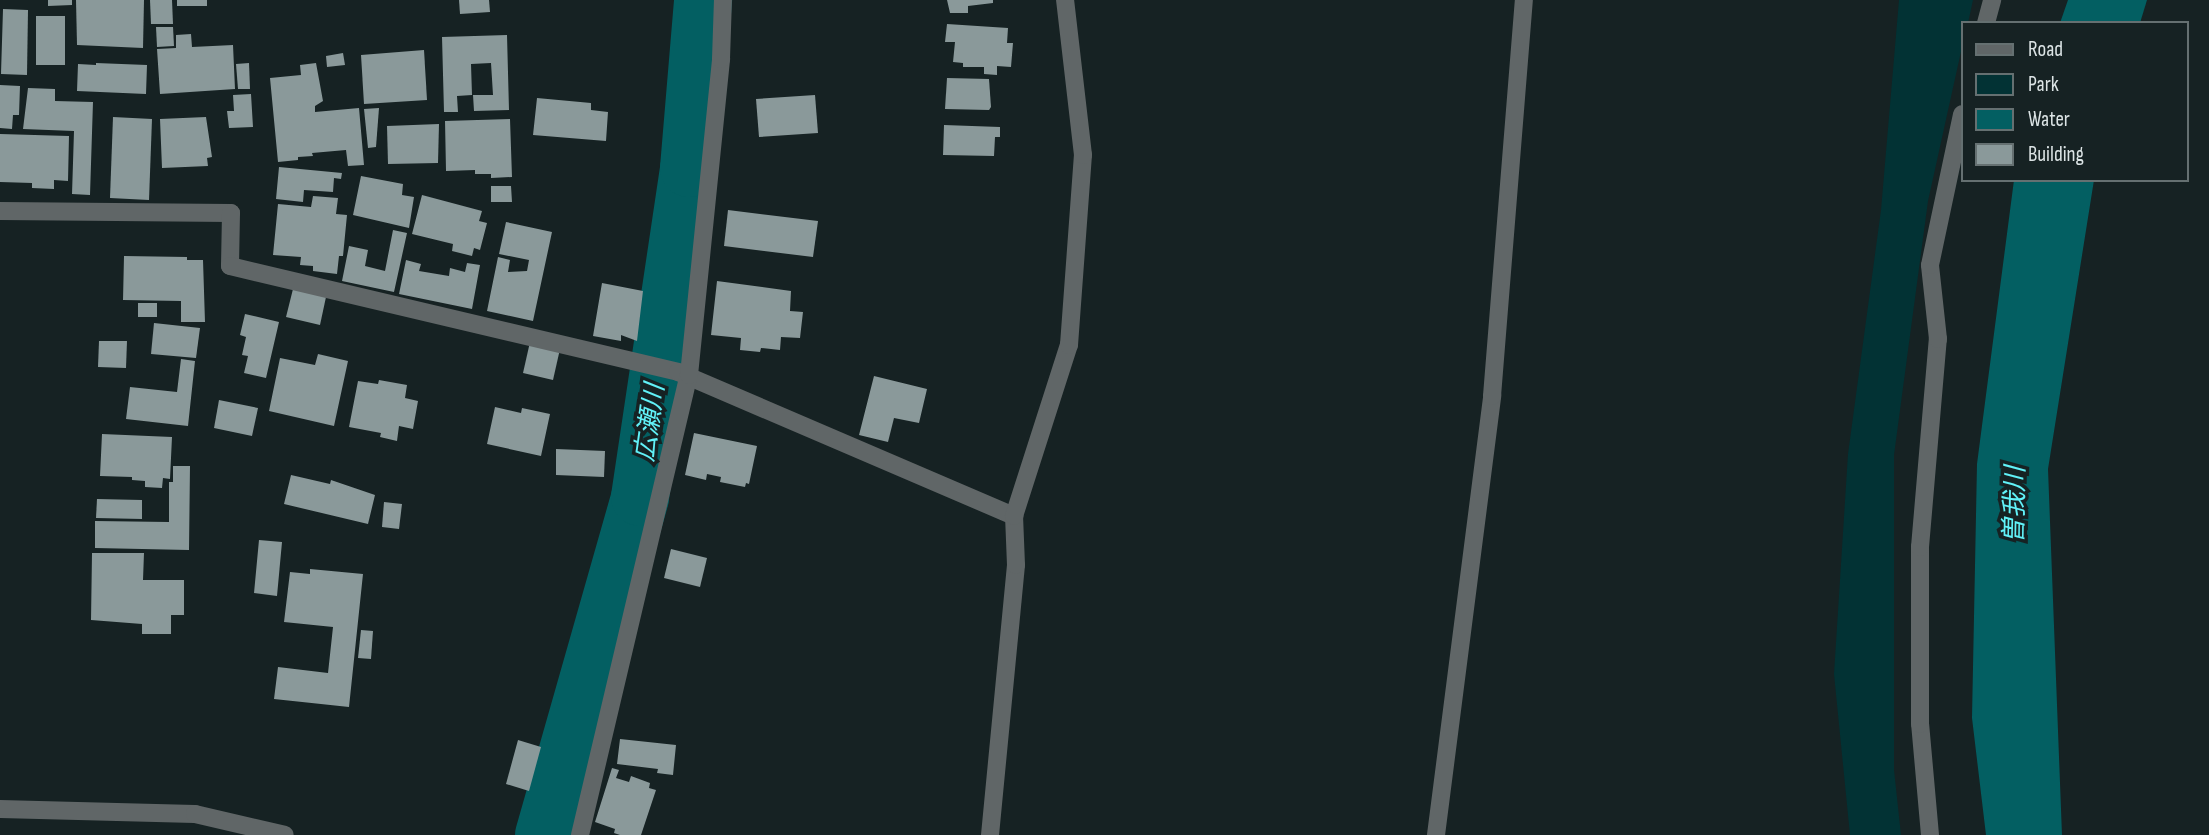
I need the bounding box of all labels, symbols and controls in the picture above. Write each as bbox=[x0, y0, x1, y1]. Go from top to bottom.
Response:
legend bbox=[1960, 21, 2188, 182]
text: Road bbox=[2028, 37, 2063, 62]
text: Park bbox=[2028, 72, 2059, 97]
text: Water bbox=[2028, 107, 2070, 132]
text: Building bbox=[2028, 142, 2084, 167]
water label: 広瀬川 bbox=[630, 382, 672, 464]
water label: 曽我川 bbox=[2000, 466, 2032, 544]

